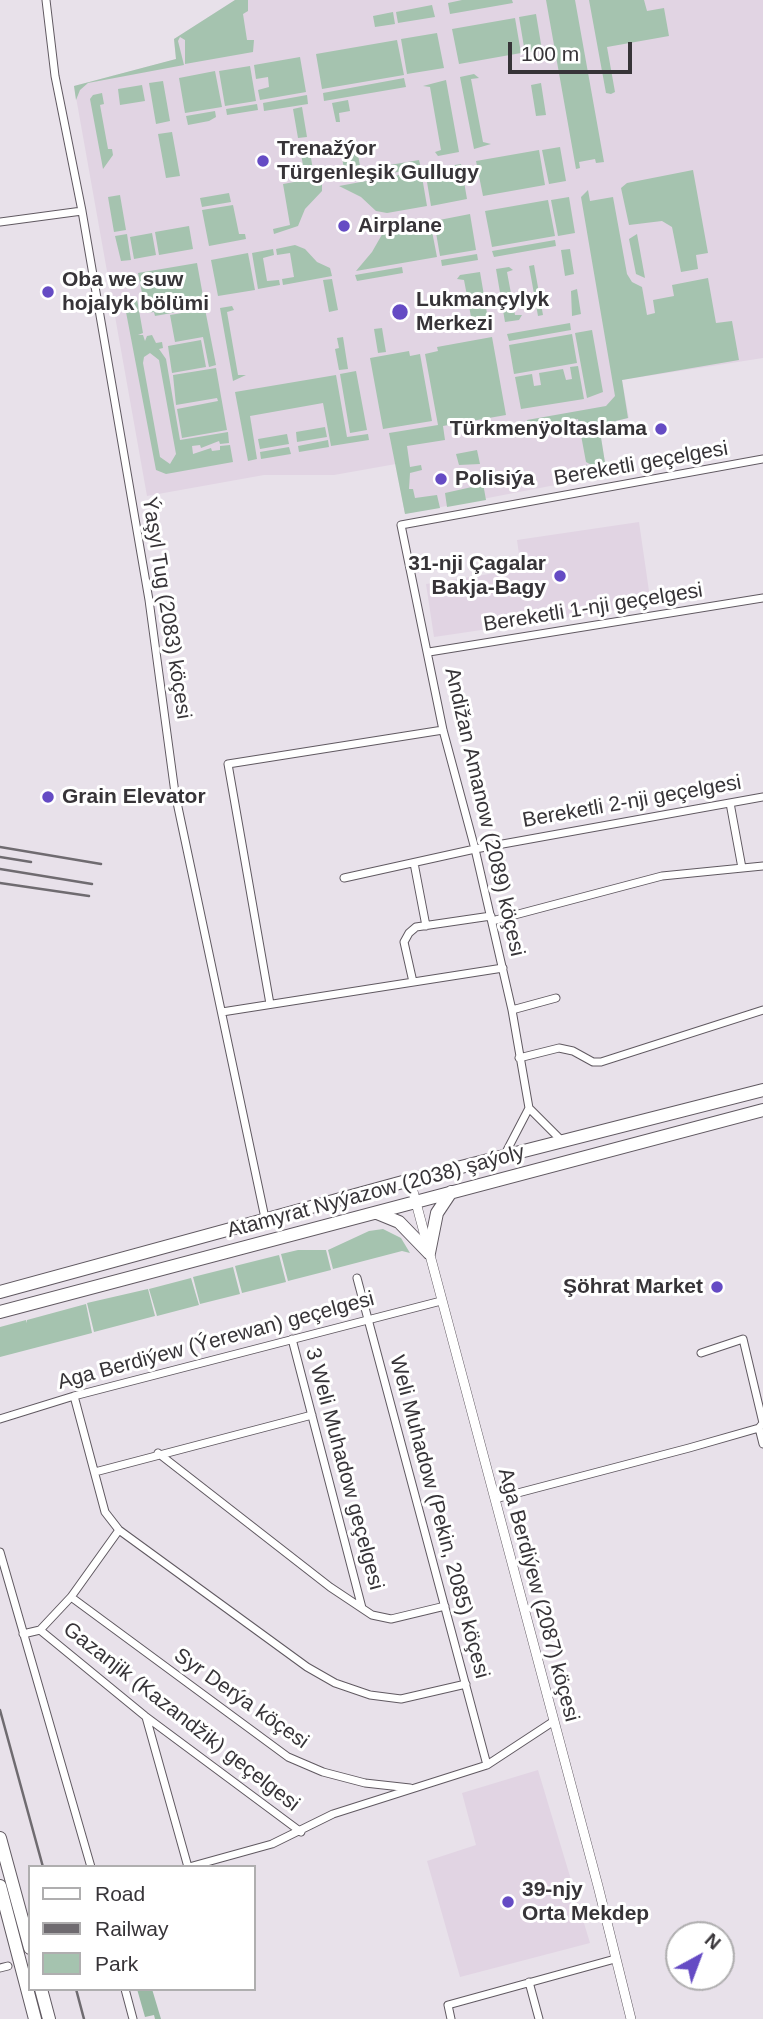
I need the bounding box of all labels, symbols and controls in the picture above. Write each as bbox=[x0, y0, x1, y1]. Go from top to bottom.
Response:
scale bar bbox=[511, 28, 635, 72]
text: 100 m bbox=[521, 42, 579, 65]
place label: Trenažýor Türgenleşik Gullugy bbox=[277, 136, 479, 186]
marker: Trenažýor Türgenleşik Gullugy bbox=[255, 153, 271, 169]
place label: Airplane bbox=[358, 213, 442, 239]
marker: Airplane bbox=[336, 218, 352, 234]
place label: Oba we suw hojalyk bölümi bbox=[62, 267, 209, 317]
marker: Oba we suw hojalyk bölümi bbox=[40, 284, 56, 300]
place label: Lukmançylyk Merkezi bbox=[416, 287, 549, 337]
marker: Lukmançylyk Merkezi bbox=[390, 302, 410, 322]
place label: Türkmenÿoltaslama bbox=[450, 416, 647, 442]
marker: Türkmenÿoltaslama bbox=[653, 421, 669, 437]
street label: Bereketli geçelgesi bbox=[552, 436, 730, 492]
place label: Polisiýa bbox=[455, 466, 534, 492]
marker: Polisiýa bbox=[433, 471, 449, 487]
street label: Ýaşyl Tug (2083) köçesi bbox=[136, 495, 196, 721]
place label: 31-nji Çagalar Bakja-Bagy bbox=[408, 551, 546, 601]
marker: 31-nji Çagalar Bakja-Bagy bbox=[552, 568, 568, 584]
street label: Bereketli 1-nji geçelgesi bbox=[482, 578, 704, 638]
street label: Andižan Amanow (2089) köçesi bbox=[439, 665, 529, 959]
street label: Bereketli 2-nji geçelgesi bbox=[521, 770, 743, 834]
place label: Grain Elevator bbox=[62, 784, 206, 810]
marker: Grain Elevator bbox=[40, 789, 56, 805]
street label: Atamyrat Nyýazow (2038) şaýoly bbox=[224, 1140, 528, 1244]
place label: Şöhrat Market bbox=[563, 1274, 703, 1300]
marker: Şöhrat Market bbox=[709, 1279, 725, 1295]
street label: Aga Berdiýew (Ýerewan) geçelgesi bbox=[55, 1287, 377, 1395]
street label: 3 Weli Muhadow geçelgesi bbox=[300, 1345, 388, 1593]
street label: Weli Muhadow (Pekin, 2085) köçesi bbox=[384, 1353, 494, 1681]
street label: Aga Berdiýew (2087) köçesi bbox=[492, 1465, 584, 1725]
street label: Gazanjik (Kazandžik) geçelgesi bbox=[58, 1617, 304, 1817]
street label: Syr Derýa köçesi bbox=[169, 1643, 313, 1755]
legend bbox=[28, 1865, 256, 1991]
place label: 39-njy Orta Mekdep bbox=[522, 1877, 649, 1927]
text: Road bbox=[95, 1882, 145, 1905]
marker: 39-njy Orta Mekdep bbox=[500, 1894, 516, 1910]
text: Railway bbox=[95, 1917, 169, 1940]
north arrow bbox=[665, 1921, 735, 1991]
text: N bbox=[701, 1929, 725, 1954]
text: Park bbox=[95, 1952, 138, 1975]

